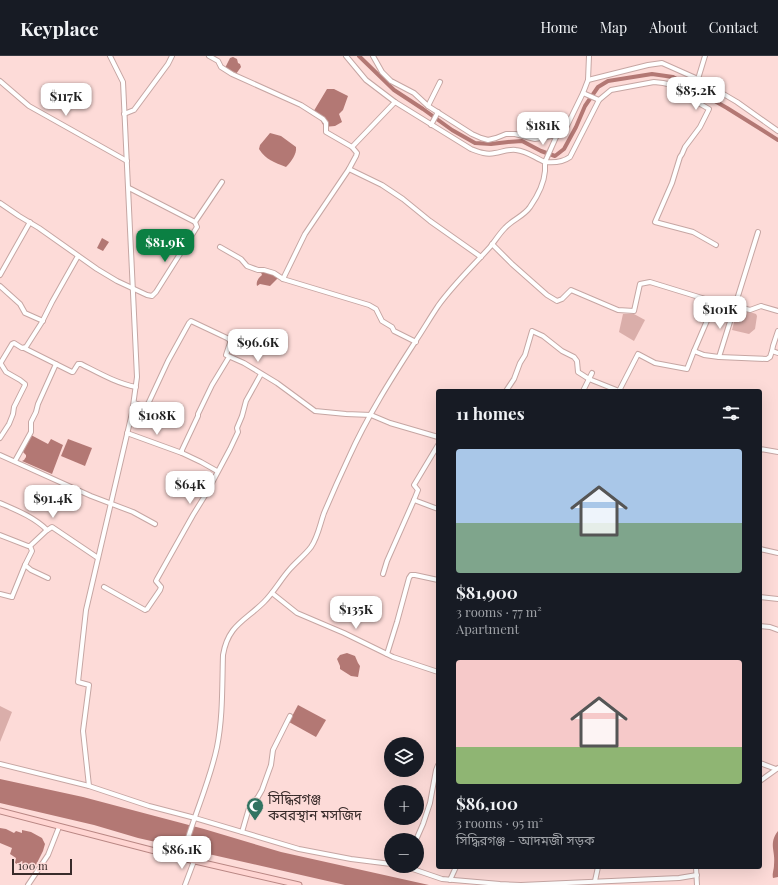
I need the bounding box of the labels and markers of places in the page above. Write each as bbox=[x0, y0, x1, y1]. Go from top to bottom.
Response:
pin: $85.2K bbox=[663, 77, 729, 111]
pin: $117K bbox=[38, 83, 94, 117]
pin: $181K bbox=[515, 112, 571, 146]
pin: $81.9K bbox=[132, 229, 198, 263]
pin: $101K bbox=[692, 296, 748, 330]
pin: $96.6K bbox=[225, 329, 291, 363]
pin: $108K bbox=[129, 402, 185, 436]
pin: $64K bbox=[166, 471, 214, 505]
pin: $91.4K bbox=[20, 485, 86, 519]
pin: $135K bbox=[328, 596, 384, 630]
place label: সিদ্ধিরগঞ্জ কবরস্থান মসজিদ bbox=[267, 789, 362, 824]
mosque icon: সিদ্ধিরগঞ্জ কবরস্থান মসজিদ bbox=[245, 796, 265, 821]
pin: $86.1K bbox=[149, 836, 215, 870]

